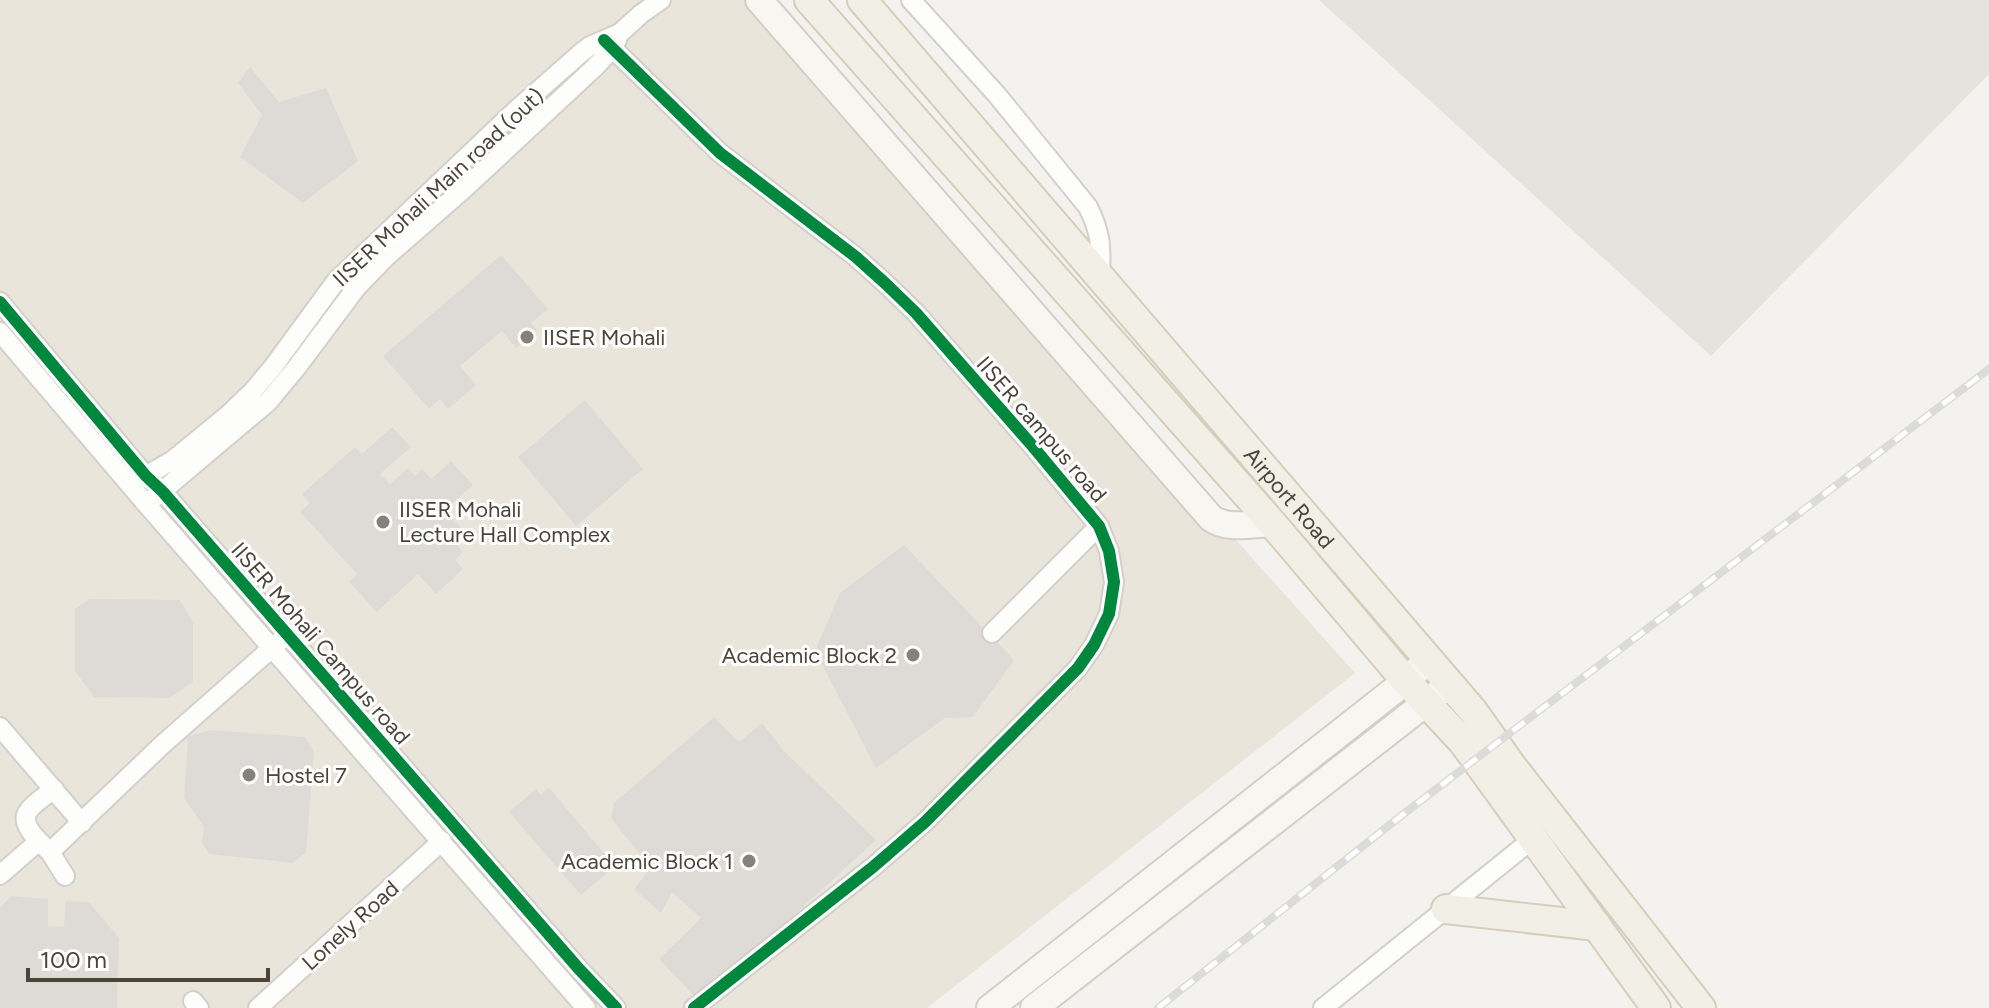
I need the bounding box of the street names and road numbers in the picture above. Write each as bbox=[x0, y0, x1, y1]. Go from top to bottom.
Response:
street label: IISER Mohali Main road (out) bbox=[327, 82, 550, 292]
street label: IISER campus road bbox=[971, 351, 1112, 508]
street label: Airport Road bbox=[1238, 442, 1340, 554]
street label: IISER Mohali Campus road bbox=[225, 537, 416, 750]
street label: Lonely Road bbox=[296, 875, 404, 976]

